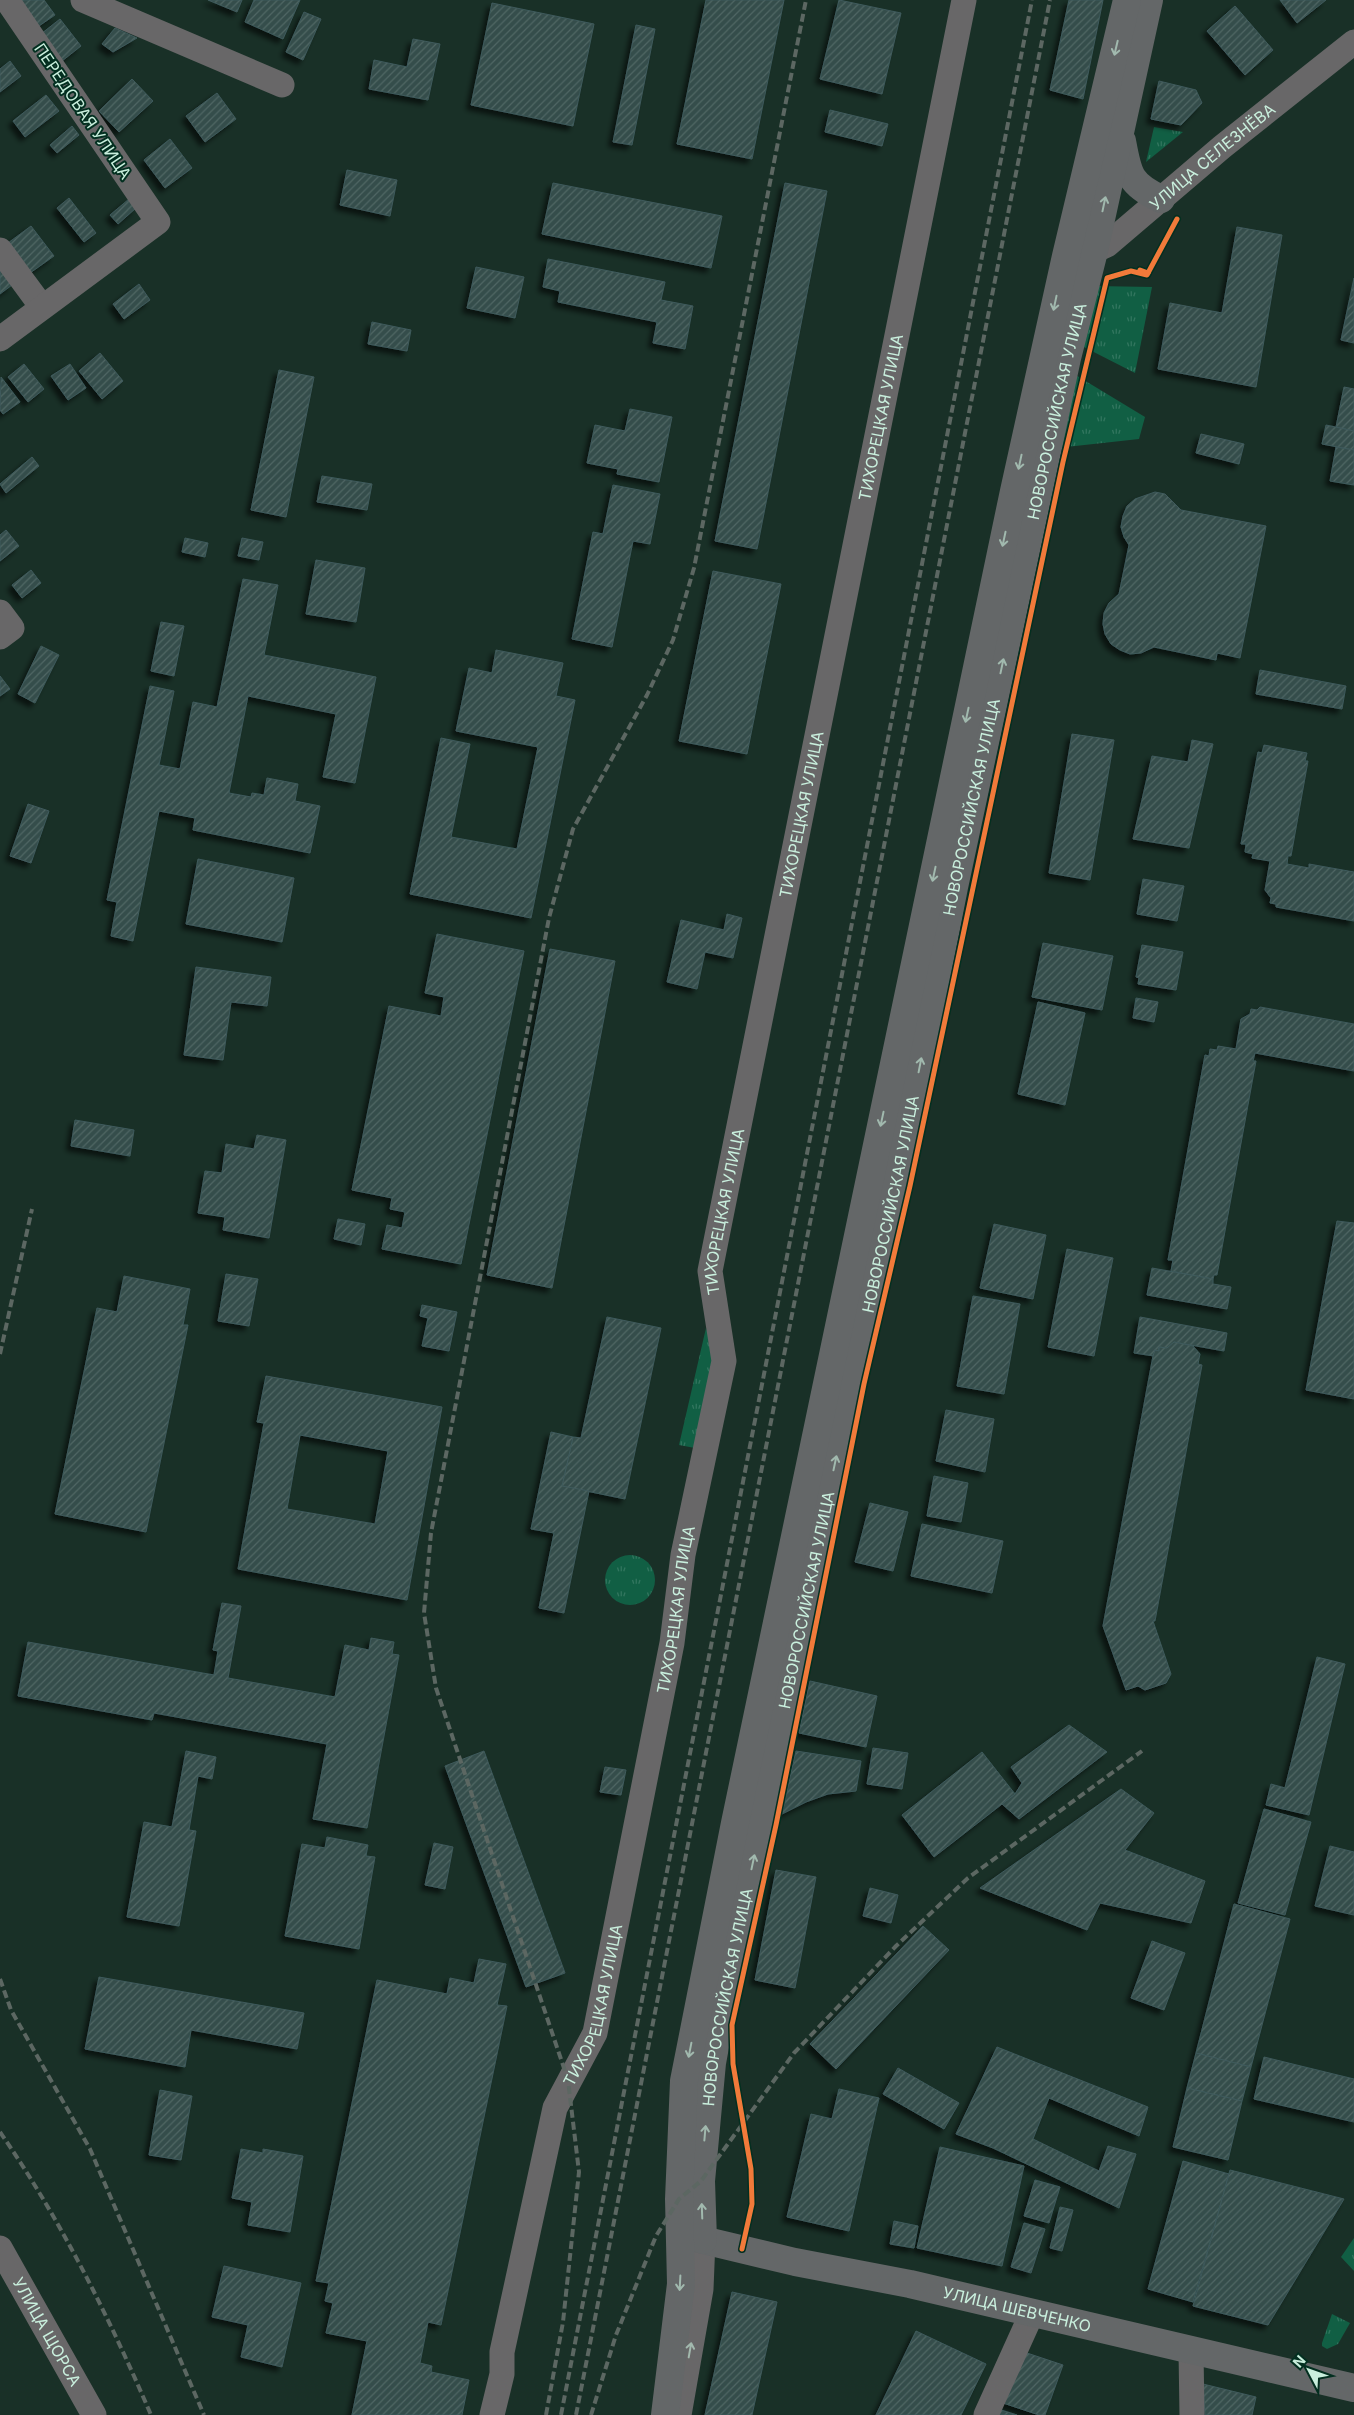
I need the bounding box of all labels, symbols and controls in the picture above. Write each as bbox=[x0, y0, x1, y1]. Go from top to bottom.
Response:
street label: ПЕРЕДОВАЯ УЛИЦА bbox=[30, 39, 136, 183]
one-way arrow bbox=[1111, 39, 1120, 55]
street label: УЛИЦА СЕЛЕЗНЁВА bbox=[1145, 99, 1279, 214]
one-way arrow bbox=[1100, 196, 1109, 212]
one-way arrow bbox=[1050, 295, 1059, 311]
street label: НОВОРОССИЙСКАЯ УЛИЦА bbox=[1023, 301, 1091, 521]
street label: ТИХОРЕЦКАЯ УЛИЦА bbox=[854, 332, 907, 502]
one-way arrow bbox=[1015, 454, 1025, 470]
one-way arrow bbox=[999, 530, 1008, 546]
one-way arrow bbox=[998, 658, 1007, 674]
street label: НОВОРОССИЙСКАЯ УЛИЦА bbox=[939, 697, 1004, 917]
one-way arrow bbox=[962, 706, 971, 722]
street label: ТИХОРЕЦКАЯ УЛИЦА bbox=[775, 729, 828, 900]
one-way arrow bbox=[929, 866, 938, 882]
one-way arrow bbox=[915, 1057, 925, 1073]
street label: НОВОРОССИЙСКАЯ УЛИЦА bbox=[858, 1093, 923, 1314]
one-way arrow bbox=[877, 1110, 887, 1126]
street label: ТИХОРЕЦКАЯ УЛИЦА bbox=[700, 1127, 748, 1297]
one-way arrow bbox=[831, 1456, 840, 1472]
street label: НОВОРОССИЙСКАЯ УЛИЦА bbox=[774, 1489, 839, 1711]
street label: ТИХОРЕЦКАЯ УЛИЦА bbox=[652, 1524, 699, 1695]
one-way arrow bbox=[749, 1855, 759, 1871]
street label: НОВОРОССИЙСКАЯ УЛИЦА bbox=[698, 1886, 757, 2107]
street label: ТИХОРЕЦКАЯ УЛИЦА bbox=[559, 1922, 626, 2090]
one-way arrow bbox=[684, 2042, 694, 2058]
one-way arrow bbox=[700, 2125, 710, 2141]
one-way arrow bbox=[697, 2203, 706, 2219]
street label: УЛИЦА ЩОРСА bbox=[9, 2274, 86, 2390]
one-way arrow bbox=[676, 2275, 685, 2291]
street label: УЛИЦА ШЕВЧЕНКО bbox=[941, 2282, 1093, 2336]
one-way arrow bbox=[686, 2342, 696, 2358]
north arrow bbox=[1284, 2345, 1334, 2395]
text: N bbox=[1289, 2352, 1309, 2371]

